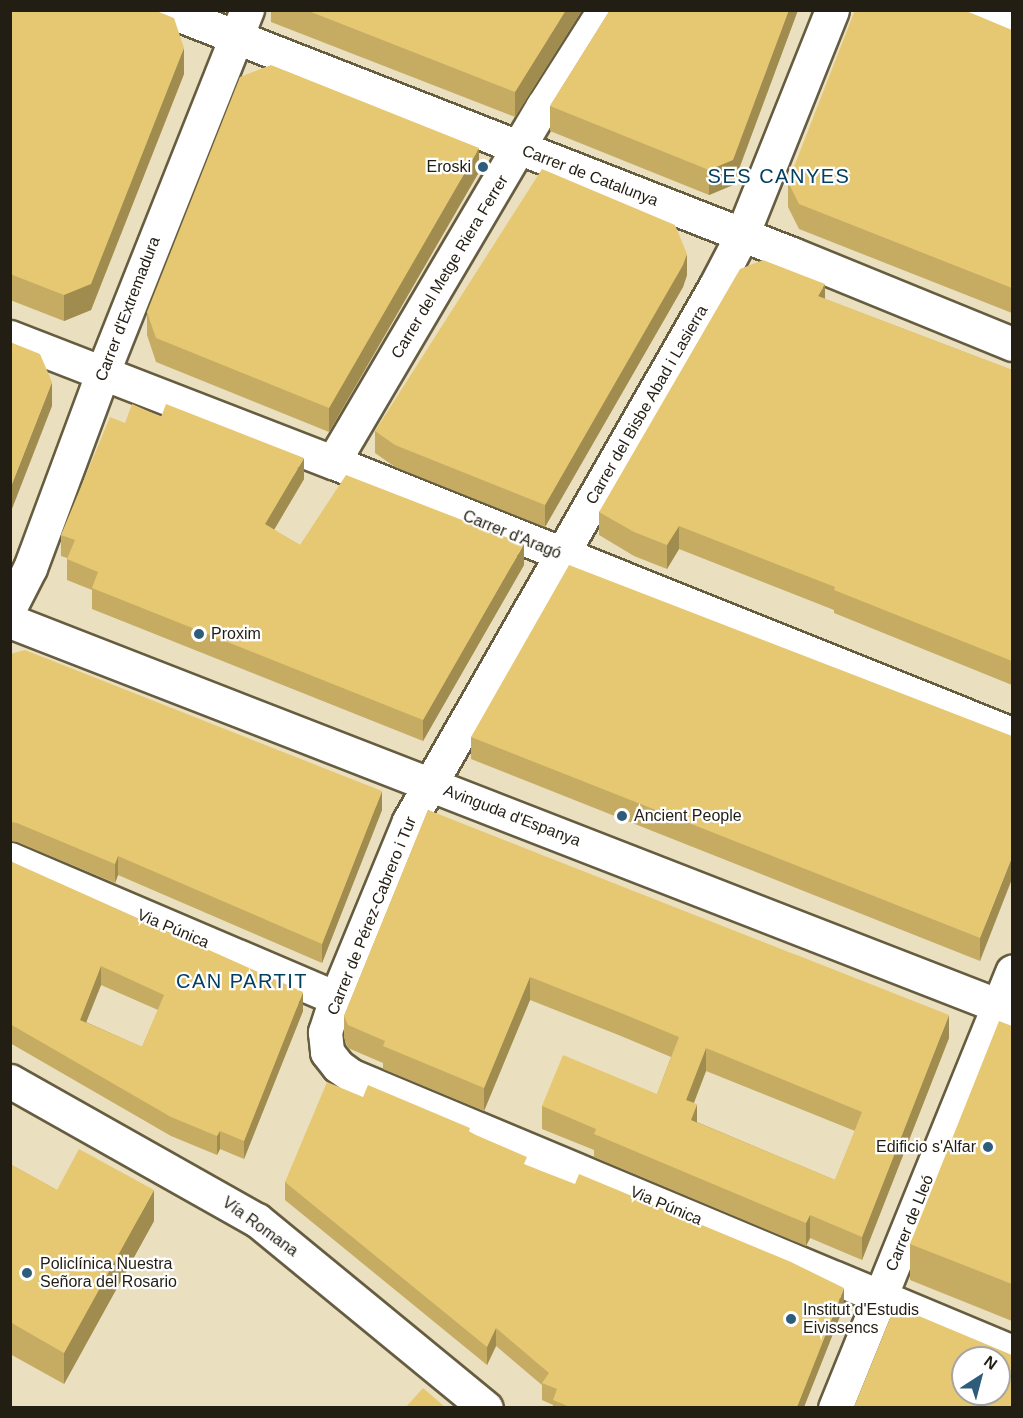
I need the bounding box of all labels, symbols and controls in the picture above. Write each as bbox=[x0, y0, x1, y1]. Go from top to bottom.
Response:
street label: Carrer de Catalunya bbox=[519, 141, 661, 211]
place label: Eroski bbox=[427, 157, 471, 177]
marker: Eroski bbox=[476, 160, 490, 174]
district label: SES CANYES bbox=[708, 164, 850, 188]
street label: Carrer del Metge Riera Ferrer bbox=[388, 172, 512, 362]
street label: Carrer d'Extremadura bbox=[92, 234, 164, 384]
street label: Carrer del Bisbe Abad i Lasierra bbox=[582, 302, 712, 508]
street label: Carrer d'Aragó bbox=[460, 507, 564, 563]
place label: Proxim bbox=[211, 624, 261, 644]
marker: Proxim bbox=[192, 627, 206, 641]
street label: Avinguda d'Espanya bbox=[441, 781, 583, 851]
place label: Ancient People bbox=[634, 806, 742, 826]
marker: Ancient People bbox=[615, 809, 629, 823]
street label: Carrer de Pérez-Cabrero i Tur bbox=[323, 814, 421, 1018]
street label: Via Púnica bbox=[134, 905, 212, 953]
district label: CAN PARTIT bbox=[176, 969, 308, 993]
place label: Edificio s'Alfar bbox=[876, 1137, 976, 1157]
marker: Edificio s'Alfar bbox=[981, 1140, 995, 1154]
street label: Carrer de Lleó bbox=[882, 1172, 938, 1274]
street label: Via Púnica bbox=[627, 1182, 705, 1230]
street label: Vía Romana bbox=[218, 1193, 302, 1261]
place label: Policlínica Nuestra Señora del Rosario bbox=[40, 1254, 177, 1292]
marker: Policlínica Nuestra Señora del Rosario bbox=[18, 1264, 36, 1282]
place label: Institut d'Estudis Eivissencs bbox=[803, 1300, 919, 1338]
marker: Institut d'Estudis Eivissencs bbox=[784, 1312, 798, 1326]
north arrow bbox=[951, 1346, 1011, 1406]
text: N bbox=[981, 1352, 1000, 1373]

